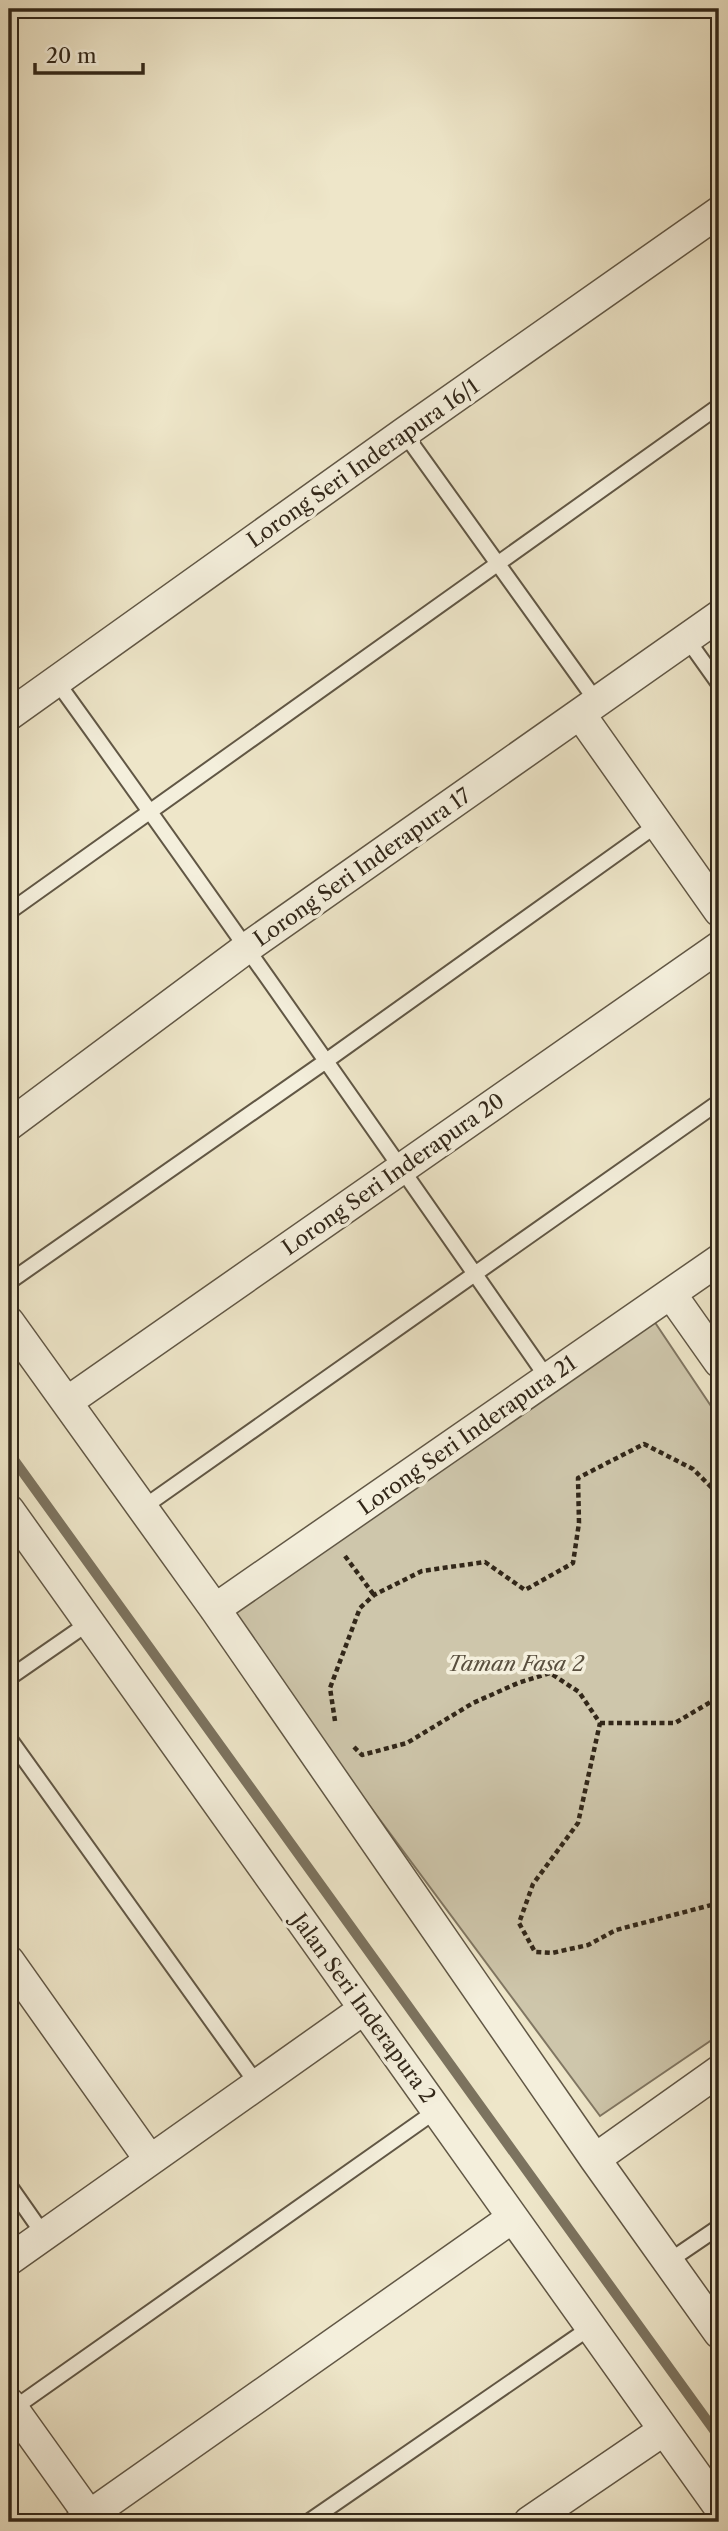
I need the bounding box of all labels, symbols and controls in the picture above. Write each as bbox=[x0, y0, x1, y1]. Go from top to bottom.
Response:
scale bar bbox=[35, 32, 144, 76]
text: 20 m bbox=[46, 43, 97, 68]
street label: Lorong Seri Inderapura 16/1 bbox=[242, 373, 484, 553]
street label: Lorong Seri Inderapura 17 bbox=[249, 782, 476, 951]
street label: Lorong Seri Inderapura 20 bbox=[277, 1088, 509, 1260]
street label: Lorong Seri Inderapura 21 bbox=[353, 1350, 581, 1520]
park label: Taman Fasa 2 bbox=[448, 1651, 585, 1676]
street label: Jalan Seri Inderapura 2 bbox=[285, 1906, 441, 2108]

